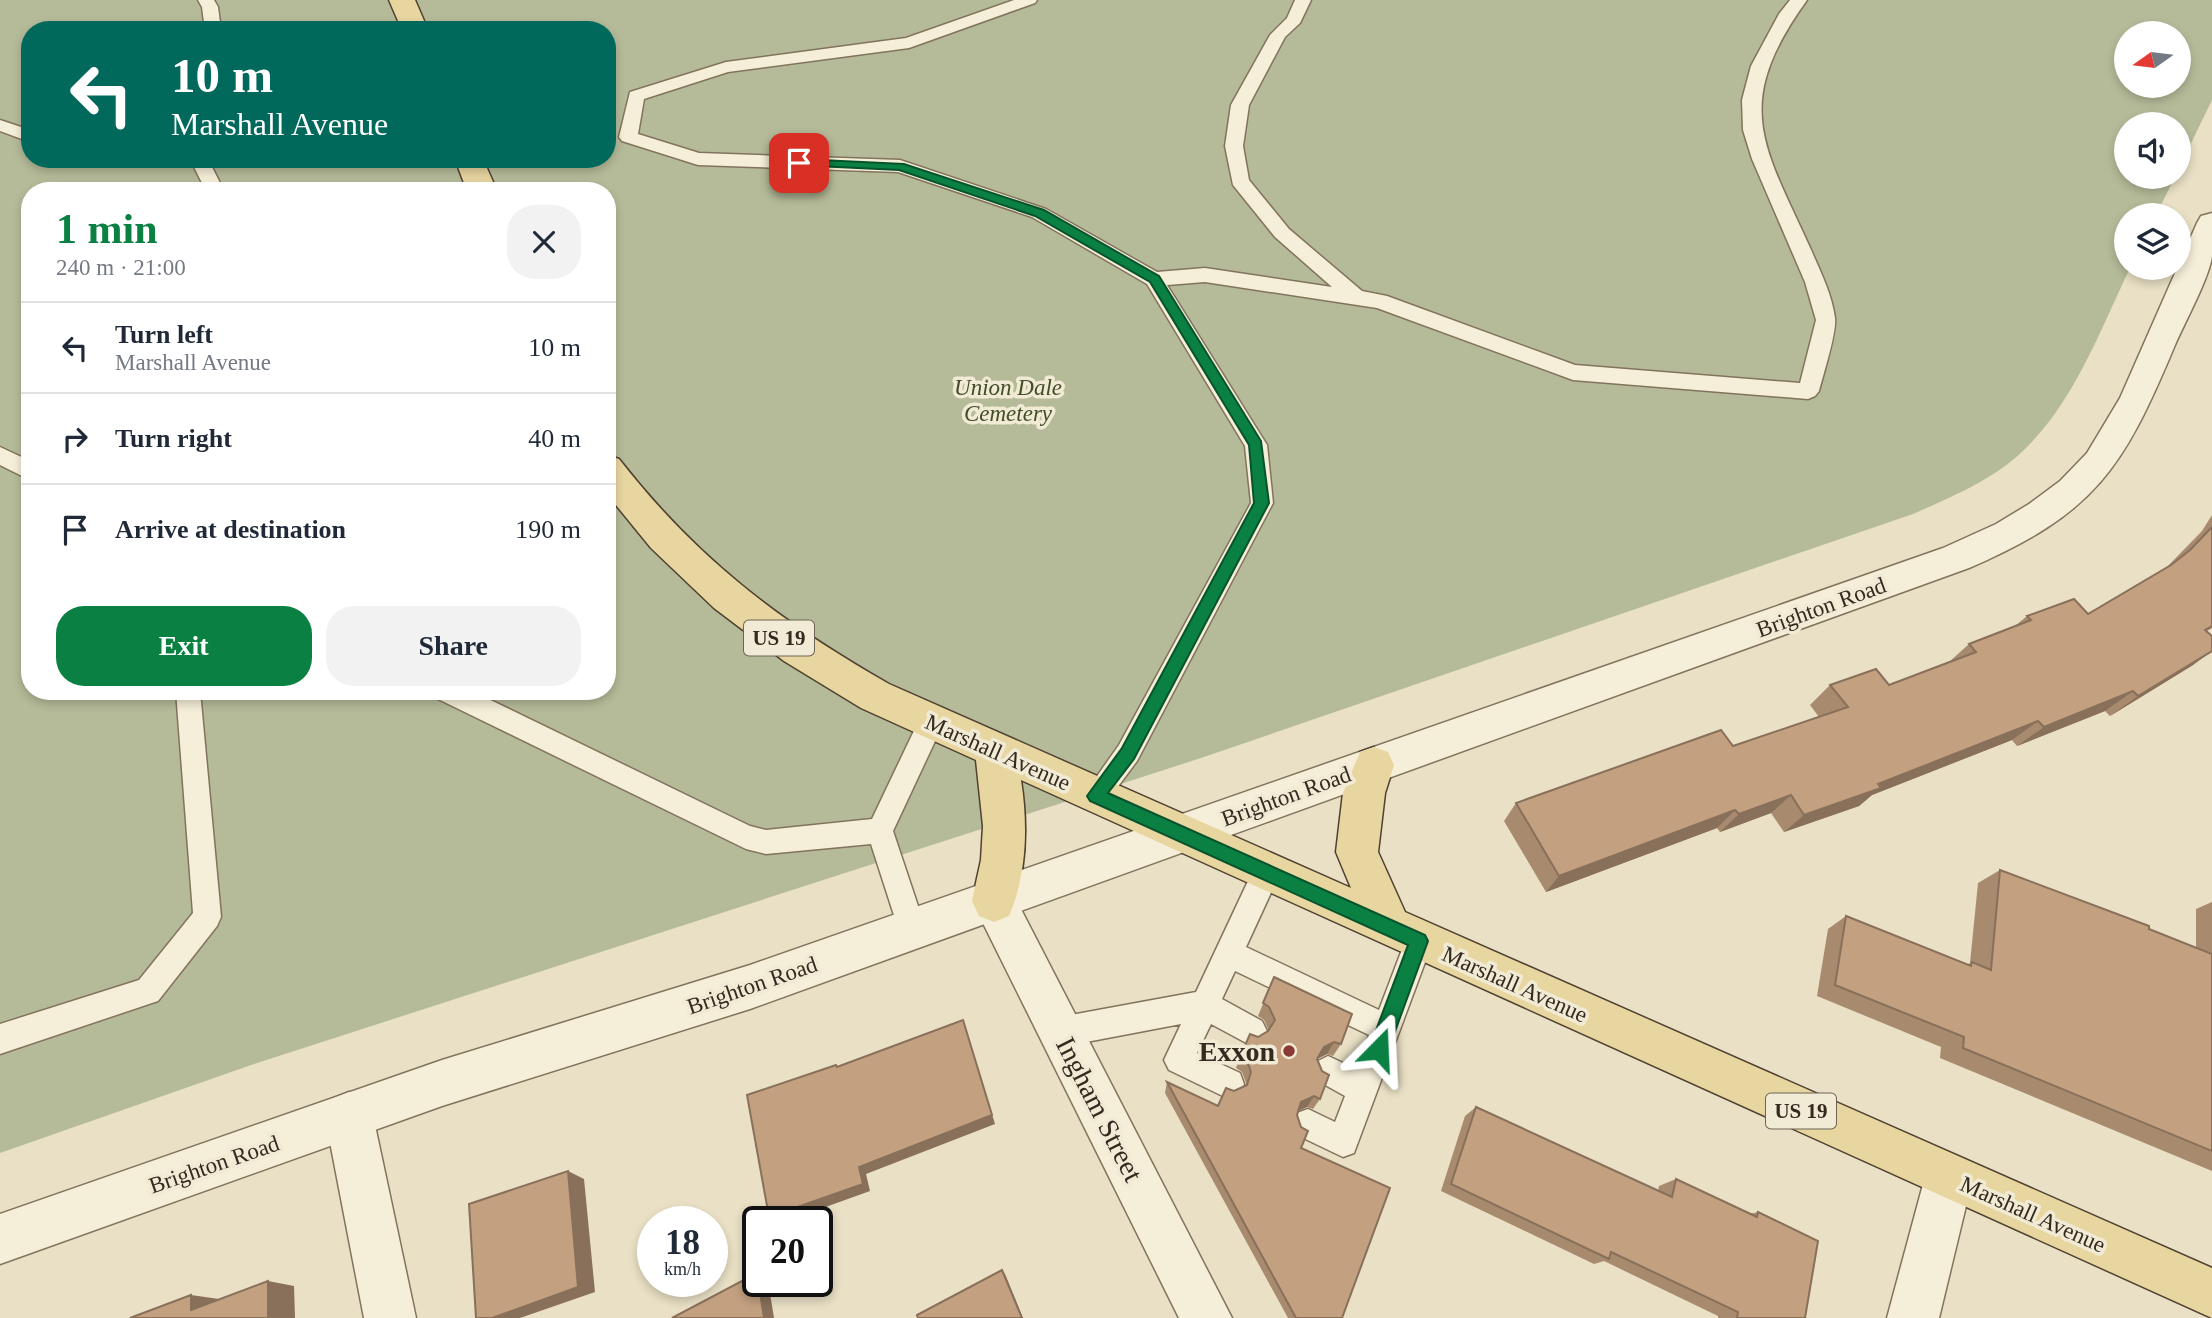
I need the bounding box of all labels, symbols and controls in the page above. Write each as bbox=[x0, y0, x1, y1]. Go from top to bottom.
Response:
north arrow bbox=[2114, 21, 2191, 98]
map controls bbox=[2114, 21, 2191, 280]
text: 10 m bbox=[171, 48, 273, 103]
icon: left bbox=[56, 49, 147, 140]
text: Marshall Avenue bbox=[171, 106, 388, 142]
button: sound bbox=[2114, 112, 2191, 189]
pin bbox=[769, 133, 829, 193]
icon: arrive bbox=[780, 144, 818, 182]
button: layers bbox=[2114, 203, 2191, 280]
button: close bbox=[507, 205, 581, 279]
text: 1 min bbox=[56, 206, 158, 252]
text: 240 m · 21:00 bbox=[56, 255, 186, 280]
text: Turn left bbox=[115, 320, 213, 349]
icon: left bbox=[56, 329, 94, 367]
text: 10 m bbox=[528, 333, 581, 362]
text: Marshall Avenue bbox=[115, 350, 271, 375]
park label: Union Dale Cemetery bbox=[954, 375, 1062, 426]
icon: right bbox=[56, 420, 94, 458]
text: Turn right bbox=[115, 424, 232, 453]
text: 40 m bbox=[528, 424, 581, 453]
icon: arrive bbox=[56, 511, 94, 549]
text: Arrive at destination bbox=[115, 515, 346, 544]
text: 190 m bbox=[515, 515, 581, 544]
street label: Brighton Road bbox=[1753, 572, 1890, 642]
button: Exit bbox=[56, 606, 312, 686]
button: Share bbox=[326, 606, 581, 686]
road number: US 19 bbox=[744, 620, 814, 656]
street label: Marshall Avenue bbox=[921, 709, 1074, 796]
street label: Brighton Road bbox=[1218, 761, 1355, 831]
street label: Marshall Avenue bbox=[1438, 941, 1591, 1028]
street label: Brighton Road bbox=[684, 951, 821, 1019]
position arrow bbox=[1342, 1012, 1416, 1086]
street label: Ingham Street bbox=[1050, 1032, 1149, 1187]
place label: Exxon bbox=[1199, 1036, 1275, 1067]
marker: Exxon bbox=[1281, 1043, 1297, 1059]
road number: US 19 bbox=[1766, 1094, 1836, 1128]
street label: Brighton Road bbox=[146, 1130, 283, 1198]
street label: Marshall Avenue bbox=[1956, 1171, 2109, 1258]
speed limit sign: 20 bbox=[742, 1206, 833, 1297]
text: 18 bbox=[665, 1223, 700, 1262]
text: km/h bbox=[664, 1259, 701, 1279]

